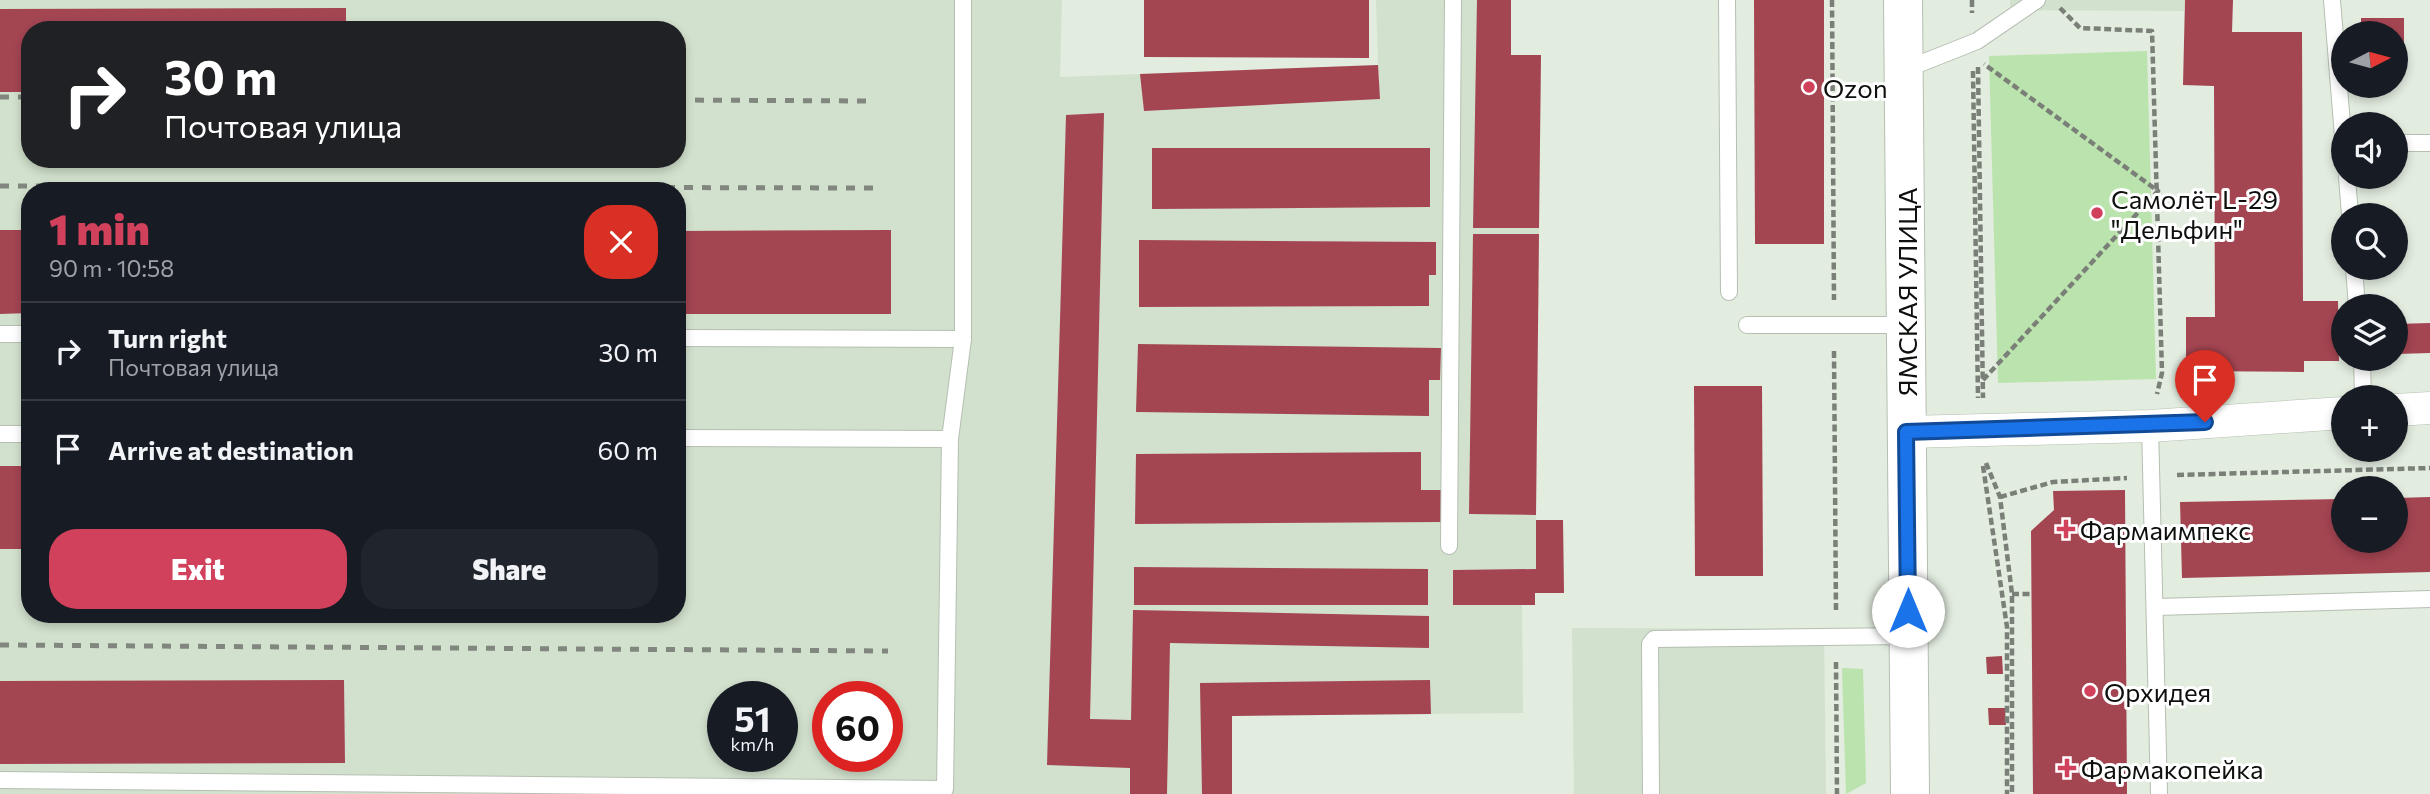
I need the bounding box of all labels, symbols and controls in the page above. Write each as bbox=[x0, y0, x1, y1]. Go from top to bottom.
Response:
north arrow bbox=[2331, 21, 2408, 98]
map controls bbox=[2331, 21, 2408, 553]
text: 30 m bbox=[164, 45, 277, 105]
icon: right bbox=[49, 49, 140, 140]
place label: Ozon bbox=[1823, 72, 1888, 103]
marker: Ozon bbox=[1801, 79, 1817, 95]
text: Почтовая улица bbox=[164, 105, 402, 145]
button: sound bbox=[2331, 112, 2408, 189]
place label: Самолёт L-29 "Дельфин" bbox=[2111, 183, 2278, 244]
street label: ЯМСКАЯ УЛИЦА bbox=[1891, 187, 1922, 397]
text: 1 min bbox=[49, 202, 150, 254]
button: search bbox=[2331, 203, 2408, 280]
button: close bbox=[584, 205, 658, 279]
marker: Самолёт L-29 "Дельфин" bbox=[2089, 205, 2105, 221]
text: 90 m · 10:58 bbox=[49, 254, 174, 282]
button: layers bbox=[2331, 294, 2408, 371]
text: Turn right bbox=[108, 322, 227, 353]
icon: right bbox=[49, 332, 87, 370]
text: 30 m bbox=[599, 336, 658, 367]
pin bbox=[2175, 350, 2235, 422]
text: Почтовая улица bbox=[108, 353, 279, 381]
icon: arrive bbox=[2186, 361, 2224, 399]
button: + bbox=[2331, 385, 2408, 462]
icon: arrive bbox=[49, 430, 87, 468]
text: Arrive at destination bbox=[108, 434, 354, 465]
text: 60 m bbox=[598, 434, 658, 465]
button: − bbox=[2331, 476, 2408, 553]
place label: Фармаимпекс bbox=[2080, 514, 2251, 545]
marker: Фармаимпекс bbox=[2058, 521, 2074, 537]
button: Exit bbox=[49, 529, 347, 609]
button: Share bbox=[361, 529, 658, 609]
position arrow bbox=[1871, 574, 1945, 648]
place label: Орхидея bbox=[2104, 676, 2211, 707]
speed limit sign: 60 bbox=[812, 681, 903, 772]
marker: Орхидея bbox=[2082, 683, 2098, 699]
text: 51 bbox=[734, 696, 771, 739]
text: km/h bbox=[731, 733, 774, 755]
place label: Фармакопейка bbox=[2081, 753, 2264, 784]
marker: Фармакопейка bbox=[2059, 760, 2075, 776]

